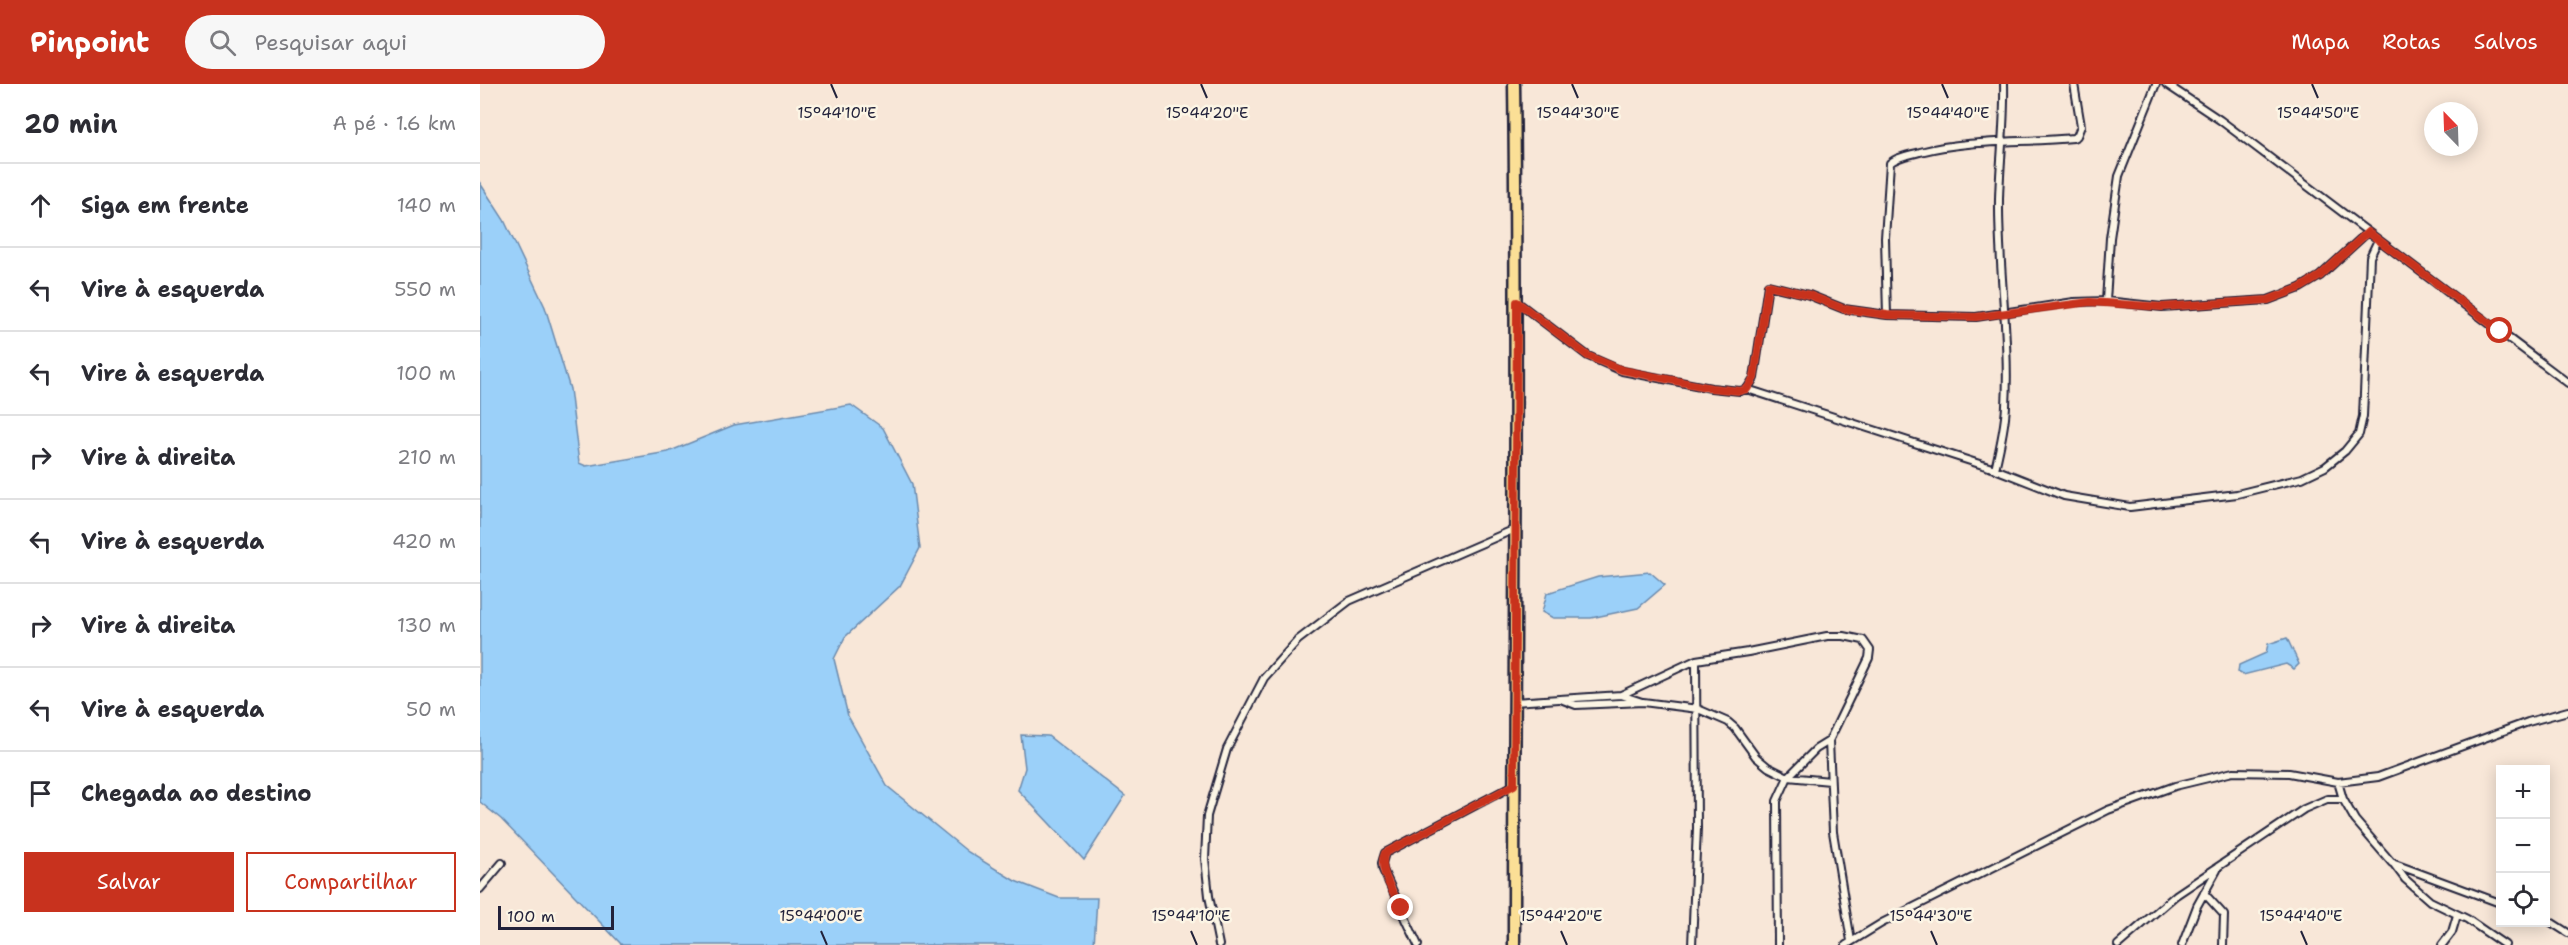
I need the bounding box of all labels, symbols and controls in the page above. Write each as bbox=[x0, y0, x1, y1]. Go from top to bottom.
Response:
search box bbox=[185, 15, 605, 69]
text: Pinpoint bbox=[30, 23, 149, 61]
icon: search bbox=[206, 26, 239, 59]
text: Pesquisar aqui bbox=[254, 28, 407, 57]
text: Mapa bbox=[2291, 28, 2349, 56]
text: Rotas bbox=[2382, 28, 2441, 56]
text: Salvos bbox=[2474, 28, 2538, 56]
north arrow bbox=[2424, 102, 2478, 156]
text: 15°44'10"E bbox=[798, 103, 876, 123]
text: 15°44'20"E bbox=[1166, 103, 1248, 123]
text: 15°44'30"E bbox=[1537, 103, 1619, 123]
text: 15°44'40"E bbox=[1907, 103, 1989, 123]
text: 15°44'50"E bbox=[2277, 103, 2359, 123]
text: 20 min bbox=[24, 106, 117, 141]
text: A pé · 1.6 km bbox=[333, 110, 456, 136]
icon: ahead bbox=[24, 189, 57, 222]
text: Siga em frente bbox=[81, 191, 249, 220]
text: 140 m bbox=[397, 192, 456, 218]
icon: left bbox=[24, 273, 57, 306]
text: Vire à esquerda bbox=[81, 275, 264, 304]
text: 550 m bbox=[394, 276, 456, 302]
route start bbox=[2486, 317, 2512, 343]
icon: left bbox=[24, 357, 57, 390]
text: Vire à esquerda bbox=[81, 359, 264, 388]
text: 100 m bbox=[396, 360, 456, 386]
icon: right bbox=[24, 441, 57, 474]
text: Vire à direita bbox=[81, 443, 235, 472]
text: 210 m bbox=[397, 444, 456, 470]
icon: left bbox=[24, 525, 57, 558]
text: Vire à esquerda bbox=[81, 527, 264, 556]
text: 420 m bbox=[392, 528, 456, 554]
icon: right bbox=[24, 609, 57, 642]
text: Vire à direita bbox=[81, 611, 235, 640]
text: 130 m bbox=[397, 612, 456, 638]
icon: left bbox=[24, 693, 57, 726]
text: Vire à esquerda bbox=[81, 695, 264, 724]
text: 50 m bbox=[406, 696, 456, 722]
map controls bbox=[2496, 765, 2550, 927]
button: + bbox=[2496, 765, 2550, 819]
icon: arrive bbox=[24, 777, 57, 810]
text: Chegada ao destino bbox=[81, 779, 312, 808]
button: − bbox=[2496, 819, 2550, 873]
button: Salvar bbox=[24, 852, 234, 912]
button: Compartilhar bbox=[246, 852, 456, 912]
button: locate bbox=[2496, 873, 2550, 927]
route end bbox=[1387, 894, 1413, 920]
scale bar bbox=[498, 903, 614, 930]
text: 100 m bbox=[507, 906, 555, 927]
text: 15°44'00"E bbox=[779, 906, 863, 926]
text: 15°44'10"E bbox=[1152, 906, 1230, 926]
text: 15°44'20"E bbox=[1520, 906, 1602, 926]
text: 15°44'30"E bbox=[1890, 906, 1972, 926]
text: 15°44'40"E bbox=[2260, 906, 2342, 926]

